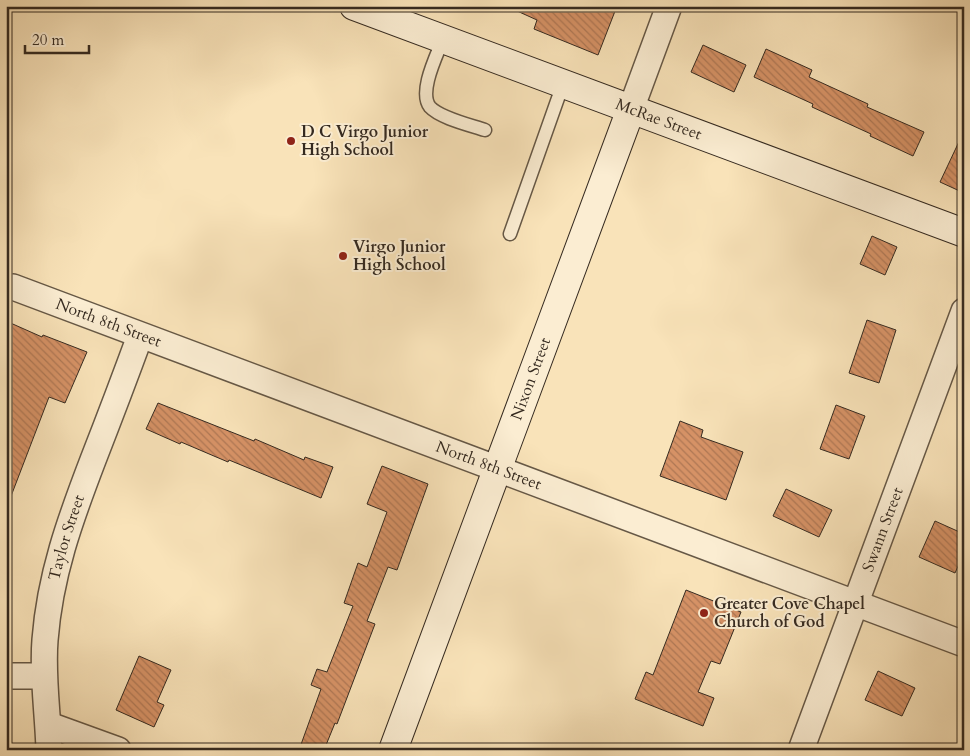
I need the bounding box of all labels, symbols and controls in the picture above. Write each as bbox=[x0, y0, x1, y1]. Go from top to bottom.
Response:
scale bar bbox=[25, 22, 89, 54]
text: 20 m bbox=[32, 30, 64, 50]
street label: McRae Street bbox=[612, 93, 705, 145]
place label: D C Virgo Junior High School bbox=[301, 121, 429, 161]
marker: D C Virgo Junior High School bbox=[285, 135, 297, 147]
place label: Virgo Junior High School bbox=[353, 236, 446, 276]
marker: Virgo Junior High School bbox=[337, 250, 349, 262]
street label: North 8th Street bbox=[53, 293, 164, 353]
street label: Nixon Street bbox=[505, 334, 556, 423]
street label: North 8th Street bbox=[433, 436, 544, 495]
street label: Swann Street bbox=[857, 484, 909, 575]
street label: Taylor Street bbox=[43, 492, 90, 583]
place label: Greater Cove Chapel Church of God bbox=[714, 593, 865, 633]
marker: Greater Cove Chapel Church of God bbox=[698, 607, 710, 619]

